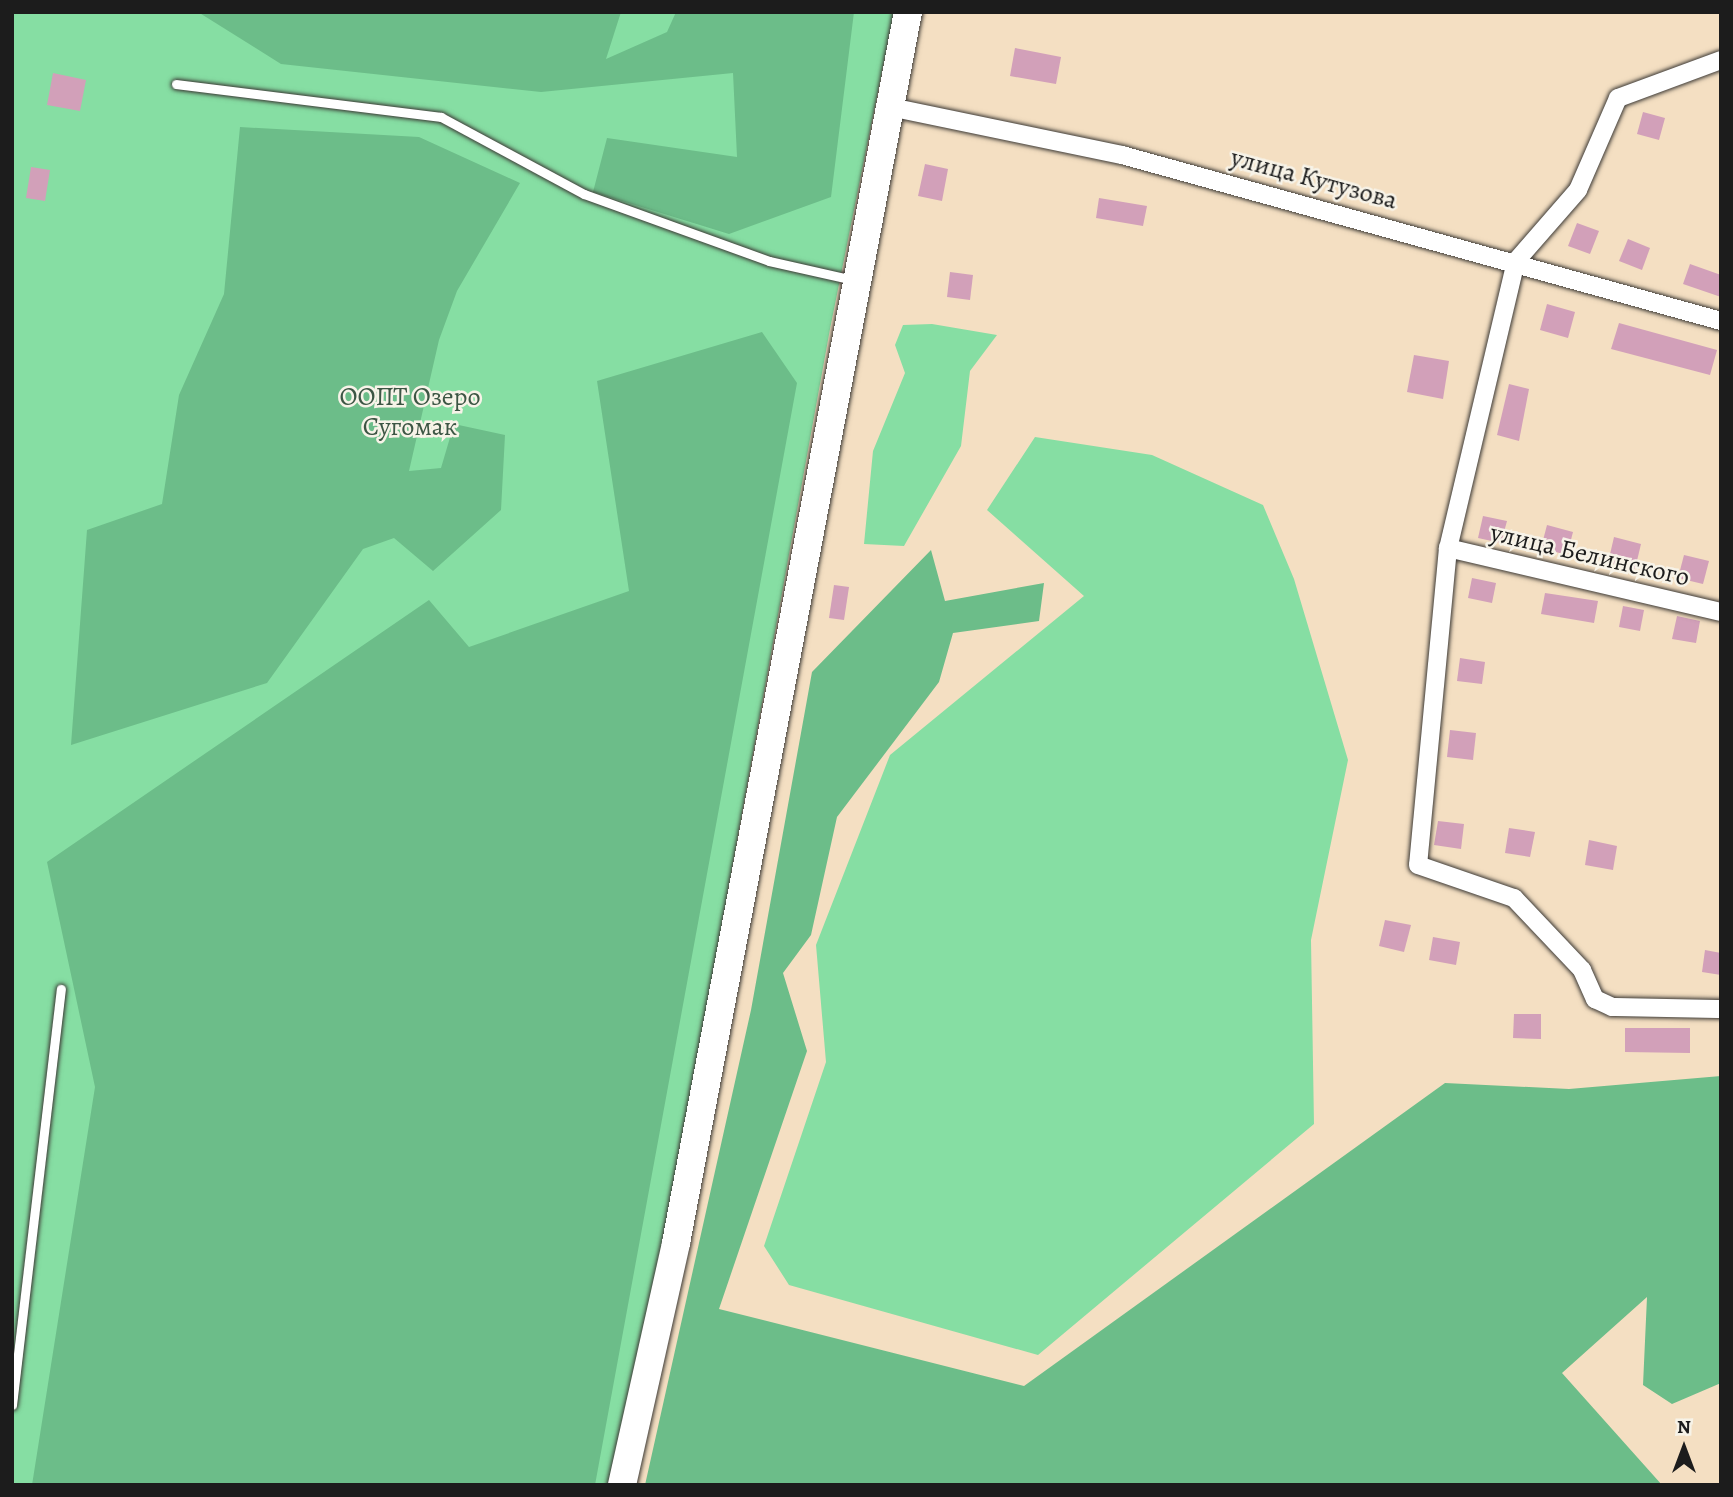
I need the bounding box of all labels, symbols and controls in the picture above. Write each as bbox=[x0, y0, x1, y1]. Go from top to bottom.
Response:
street label: улица Кутузова bbox=[1227, 142, 1401, 216]
park label: ООПТ Озеро Сугомак bbox=[339, 381, 481, 442]
street label: улица Белинского bbox=[1487, 517, 1693, 593]
north arrow bbox=[1649, 1413, 1719, 1483]
text: N bbox=[1677, 1414, 1691, 1440]

